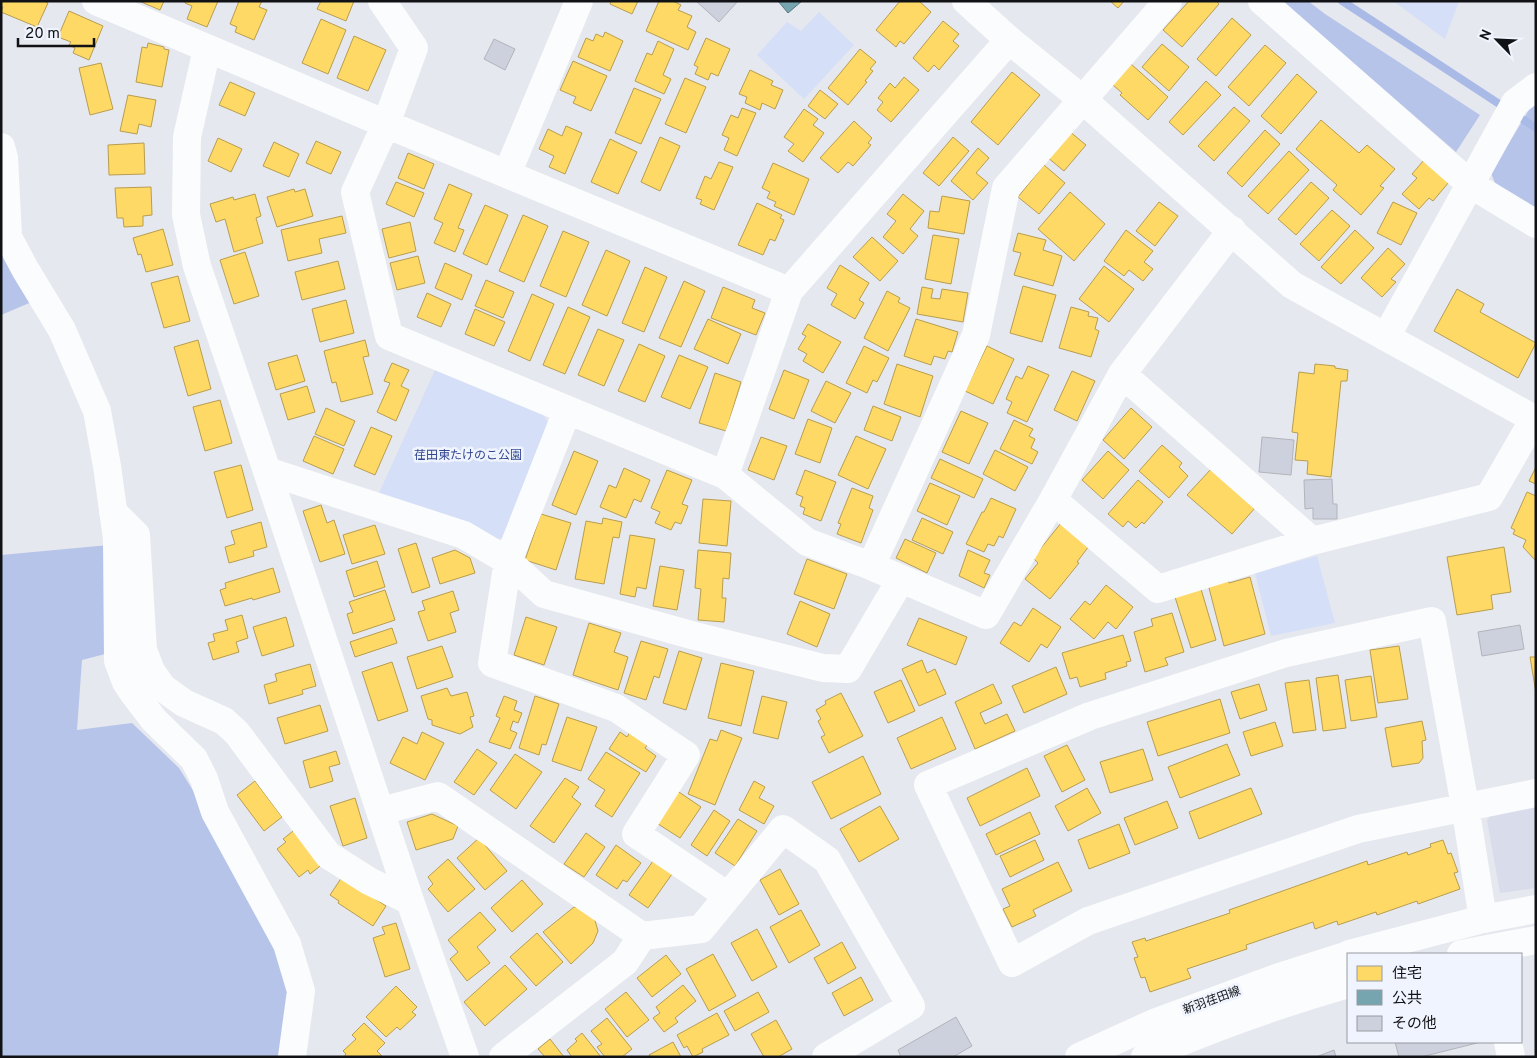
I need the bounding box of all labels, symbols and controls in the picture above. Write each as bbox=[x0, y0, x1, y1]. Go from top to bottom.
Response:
scale bar bbox=[18, 15, 94, 47]
north arrow bbox=[1472, 15, 1522, 65]
text: 20 m bbox=[25, 25, 60, 44]
text: N bbox=[1477, 27, 1496, 43]
park label: 荏田東たけのこ公園 bbox=[414, 448, 522, 464]
legend bbox=[1347, 953, 1522, 1043]
text: 住宅 bbox=[1392, 965, 1422, 984]
street label: 新羽荏田線 bbox=[1181, 983, 1243, 1019]
text: 公共 bbox=[1392, 990, 1422, 1009]
text: その他 bbox=[1392, 1015, 1437, 1034]

